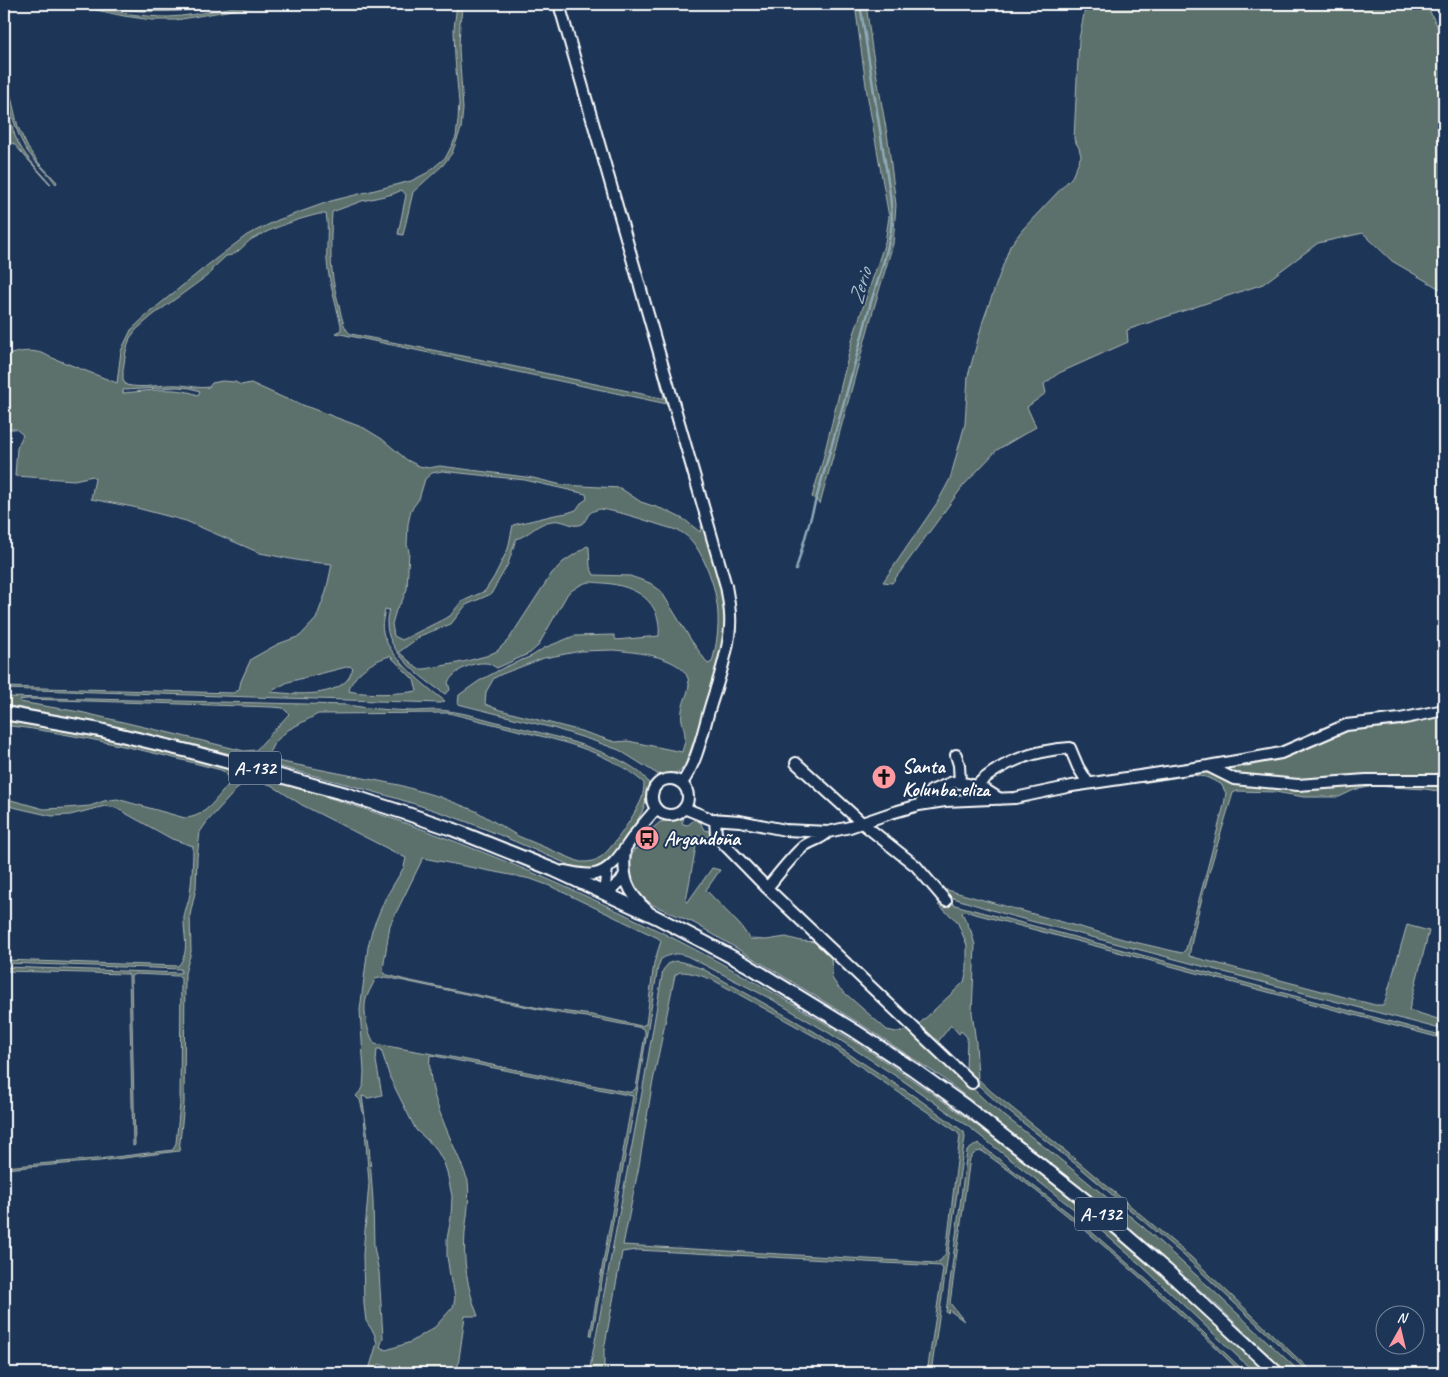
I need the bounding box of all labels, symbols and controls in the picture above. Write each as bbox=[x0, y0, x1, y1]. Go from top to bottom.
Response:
water label: Zerio bbox=[843, 263, 878, 307]
road number: A-132 bbox=[229, 751, 281, 784]
place label: Santa Kolunba eliza bbox=[902, 754, 991, 802]
church icon: Santa Kolunba eliza bbox=[871, 764, 897, 790]
bus stop icon: Argandoña bbox=[634, 825, 660, 851]
place label: Argandoña bbox=[664, 826, 742, 851]
road number: A-132 bbox=[1075, 1198, 1127, 1230]
north arrow bbox=[1376, 1304, 1426, 1354]
text: N bbox=[1396, 1309, 1410, 1327]

